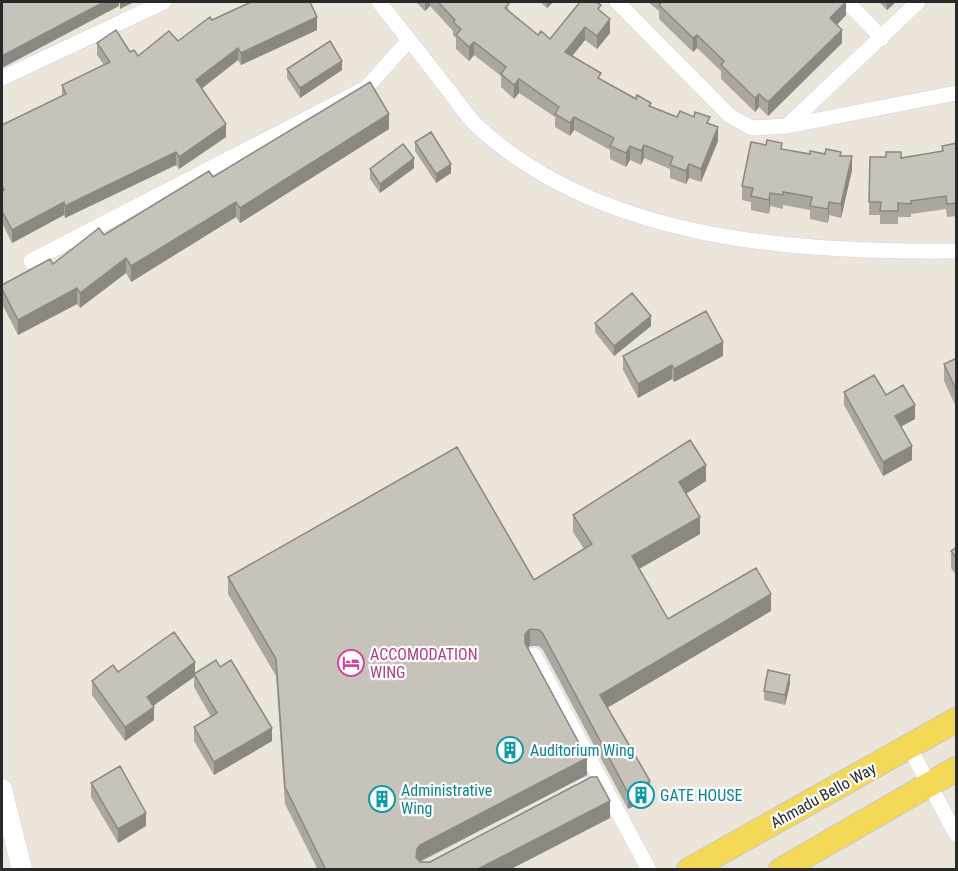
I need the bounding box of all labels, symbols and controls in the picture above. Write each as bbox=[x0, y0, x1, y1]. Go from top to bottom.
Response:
place label: ACCOMODATION WING bbox=[370, 645, 478, 682]
hotel icon: ACCOMODATION WING bbox=[336, 648, 366, 678]
building icon: Auditorium Wing bbox=[495, 735, 525, 765]
place label: Auditorium Wing bbox=[530, 741, 635, 760]
street label: Ahmadu Bello Way bbox=[767, 759, 879, 832]
building icon: GATE HOUSE bbox=[626, 780, 656, 810]
place label: Administrative Wing bbox=[401, 781, 492, 818]
building icon: Administrative Wing bbox=[367, 784, 397, 814]
place label: GATE HOUSE bbox=[660, 786, 742, 805]

